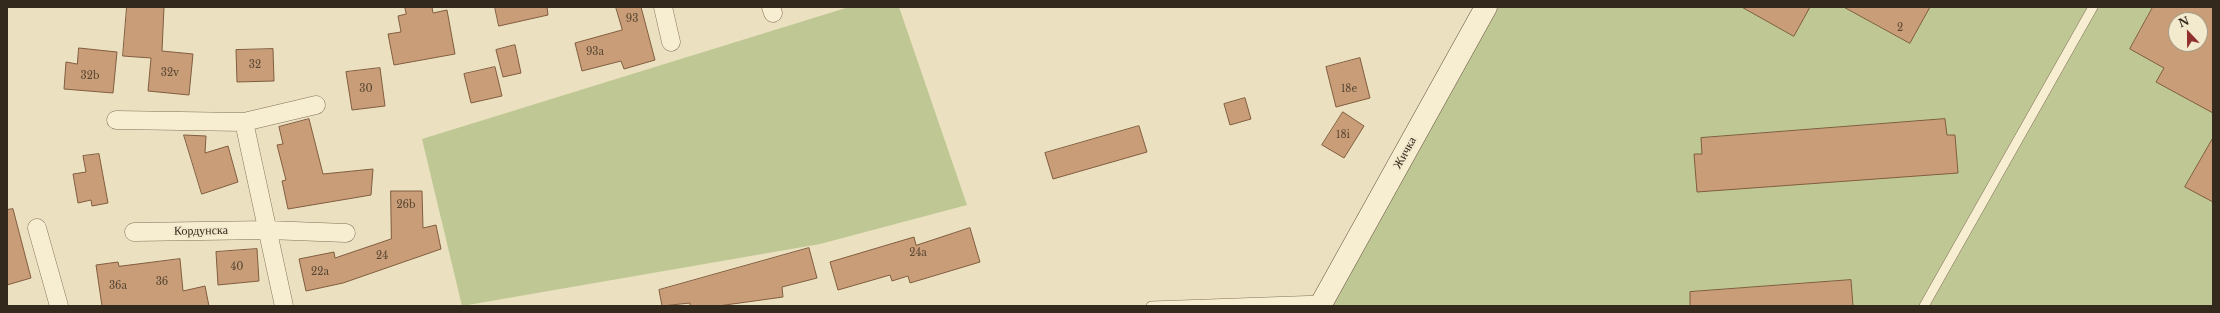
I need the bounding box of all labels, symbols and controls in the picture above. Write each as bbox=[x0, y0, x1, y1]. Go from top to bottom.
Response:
north arrow bbox=[2168, 12, 2208, 52]
house number: 93 bbox=[626, 13, 638, 25]
text: N bbox=[2176, 13, 2191, 30]
house number: 2 bbox=[1897, 22, 1903, 34]
house number: 93a bbox=[586, 46, 604, 58]
house number: 32 bbox=[249, 59, 261, 71]
house number: 32v bbox=[161, 67, 179, 79]
house number: 32b bbox=[81, 70, 99, 82]
house number: 30 bbox=[359, 83, 373, 95]
house number: 18e bbox=[1341, 83, 1357, 95]
house number: 18i bbox=[1336, 129, 1350, 141]
street label: Жичка bbox=[1390, 135, 1420, 171]
house number: 26b bbox=[396, 199, 416, 211]
street label: Кордунска bbox=[174, 223, 228, 239]
house number: 24a bbox=[909, 247, 927, 259]
house number: 24 bbox=[376, 250, 388, 262]
house number: 40 bbox=[231, 261, 243, 273]
house number: 22a bbox=[311, 266, 329, 278]
house number: 36 bbox=[156, 276, 168, 288]
house number: 36a bbox=[109, 280, 127, 292]

